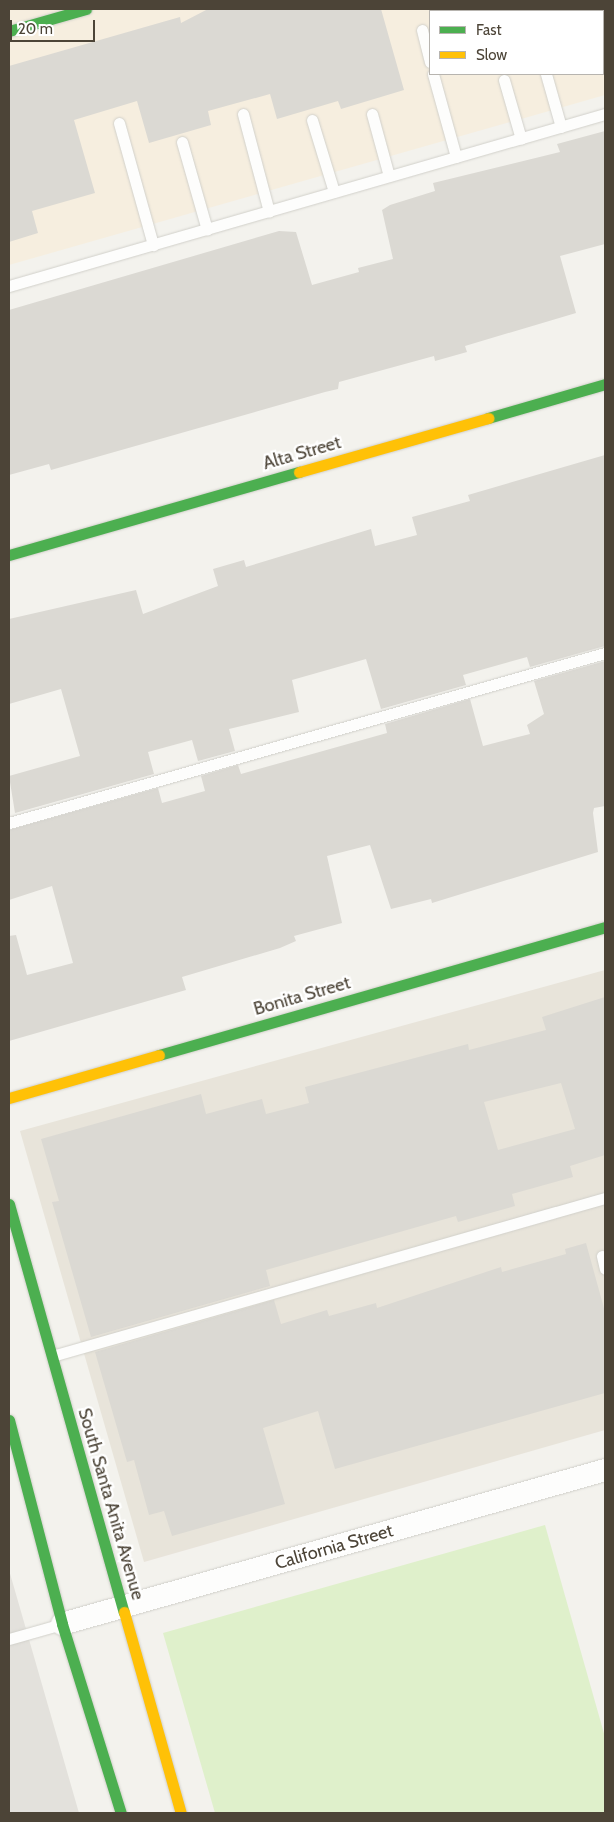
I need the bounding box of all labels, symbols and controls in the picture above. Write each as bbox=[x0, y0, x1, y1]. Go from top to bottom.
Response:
scale bar bbox=[12, 10, 98, 42]
legend bbox=[429, 10, 604, 75]
text: 20 m bbox=[18, 20, 53, 38]
text: Fast bbox=[476, 21, 501, 39]
text: Slow bbox=[476, 46, 507, 64]
street label: Alta Street bbox=[261, 432, 343, 474]
street label: Bonita Street bbox=[251, 972, 353, 1020]
street label: South Santa Anita Avenue bbox=[73, 1406, 149, 1602]
street label: California Street bbox=[272, 1520, 396, 1574]

